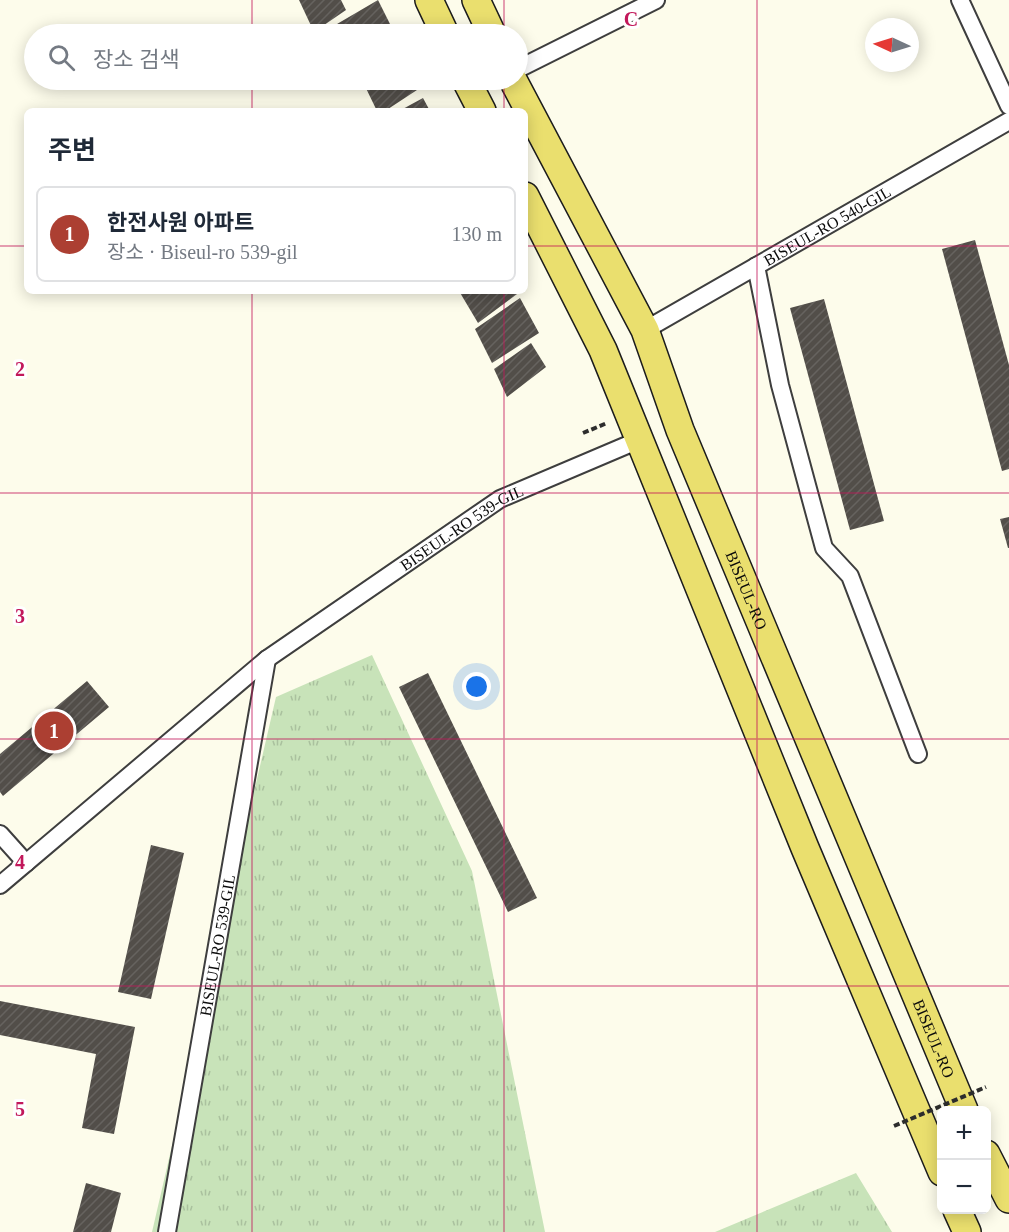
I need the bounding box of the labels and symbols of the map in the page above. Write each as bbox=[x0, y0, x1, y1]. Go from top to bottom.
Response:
text: C bbox=[624, 8, 638, 30]
north arrow bbox=[865, 18, 919, 72]
street label: BISEUL-RO 540-GIL bbox=[761, 182, 894, 269]
text: 2 bbox=[15, 358, 25, 380]
street label: BISEUL-RO 539-GIL bbox=[397, 482, 526, 574]
street label: BISEUL-RO bbox=[723, 548, 771, 632]
text: 3 bbox=[15, 605, 25, 627]
your location bbox=[462, 672, 491, 701]
pin: 1 bbox=[34, 708, 74, 754]
text: 4 bbox=[15, 851, 25, 873]
street label: BISEUL-RO 539-GIL bbox=[196, 873, 238, 1018]
street label: BISEUL-RO bbox=[910, 997, 958, 1080]
text: 5 bbox=[15, 1098, 25, 1120]

